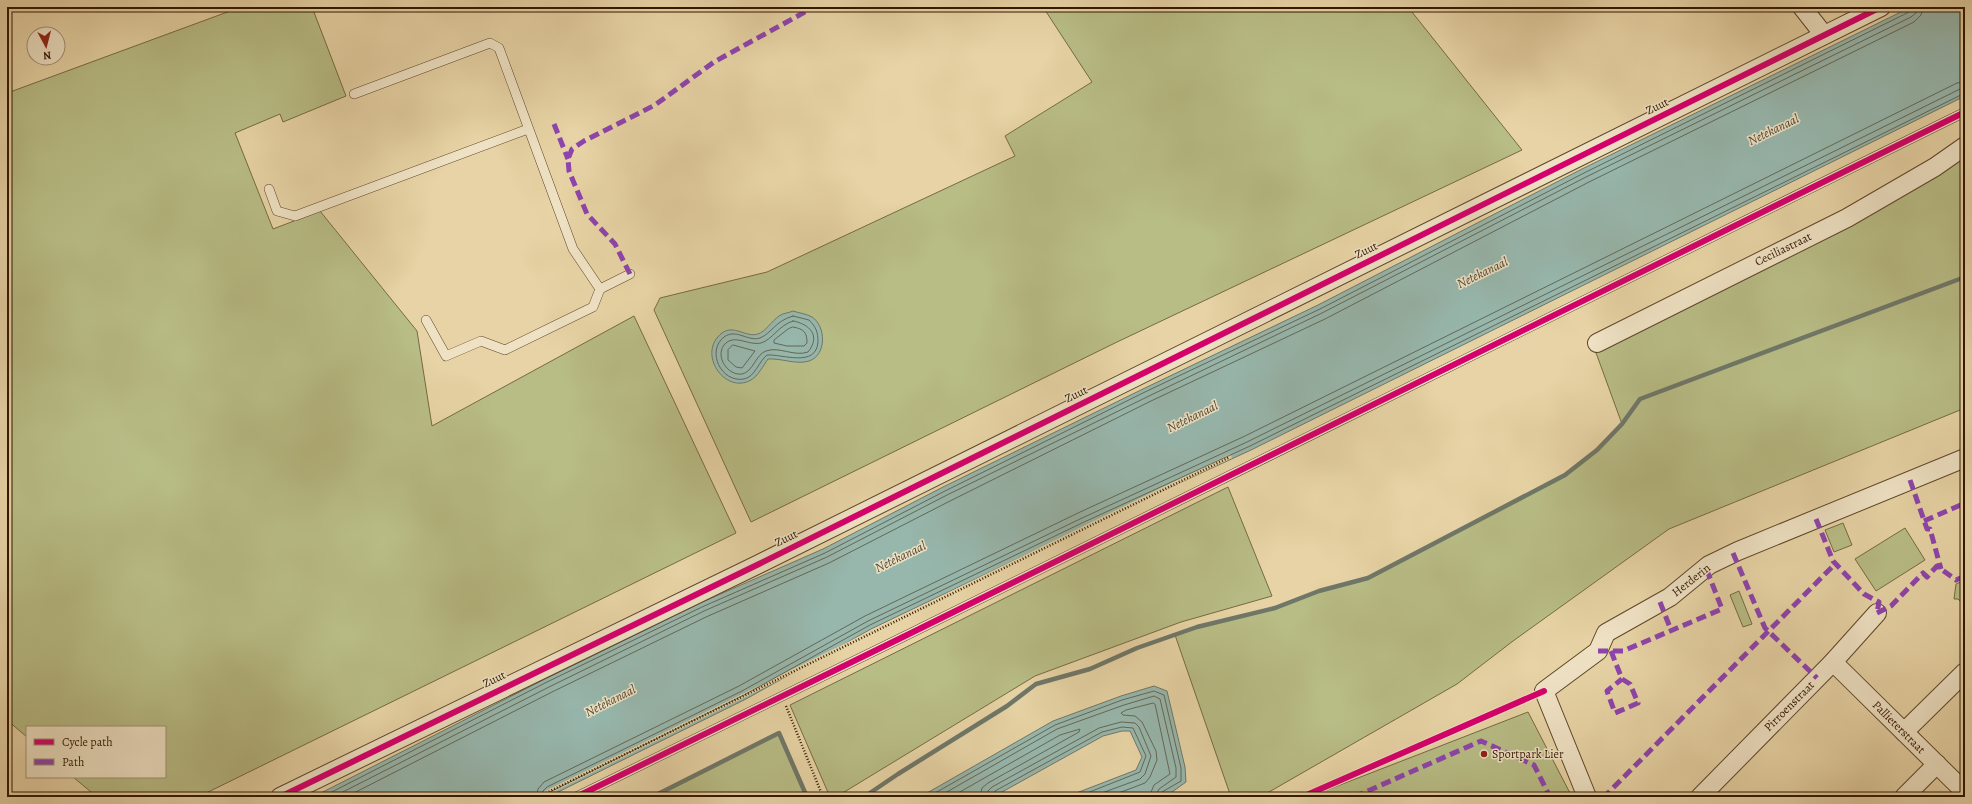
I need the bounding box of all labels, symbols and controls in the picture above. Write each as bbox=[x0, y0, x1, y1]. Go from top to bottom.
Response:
north arrow bbox=[26, 26, 66, 66]
text: N bbox=[42, 47, 52, 63]
street label: Zuut bbox=[1643, 94, 1671, 118]
water label: Netekanaal bbox=[1745, 109, 1802, 149]
street label: Ceciliastraat bbox=[1752, 228, 1814, 270]
street label: Zuut bbox=[1352, 238, 1380, 262]
water label: Netekanaal bbox=[1454, 252, 1511, 292]
street label: Zuut bbox=[1062, 382, 1090, 406]
water label: Netekanaal bbox=[1164, 396, 1221, 436]
street label: Zuut bbox=[772, 526, 800, 550]
water label: Netekanaal bbox=[872, 536, 929, 576]
street label: Herderin bbox=[1668, 560, 1714, 600]
street label: Zuut bbox=[480, 667, 508, 691]
street label: Pirroenstraat bbox=[1760, 677, 1818, 735]
water label: Netekanaal bbox=[582, 680, 639, 720]
street label: Pallieterstraat bbox=[1869, 697, 1929, 757]
legend bbox=[26, 726, 166, 778]
text: Cycle path bbox=[62, 734, 113, 750]
place label: Sportpark Lier bbox=[1492, 746, 1564, 762]
marker: Sportpark Lier bbox=[1479, 749, 1489, 759]
text: Path bbox=[62, 754, 85, 770]

